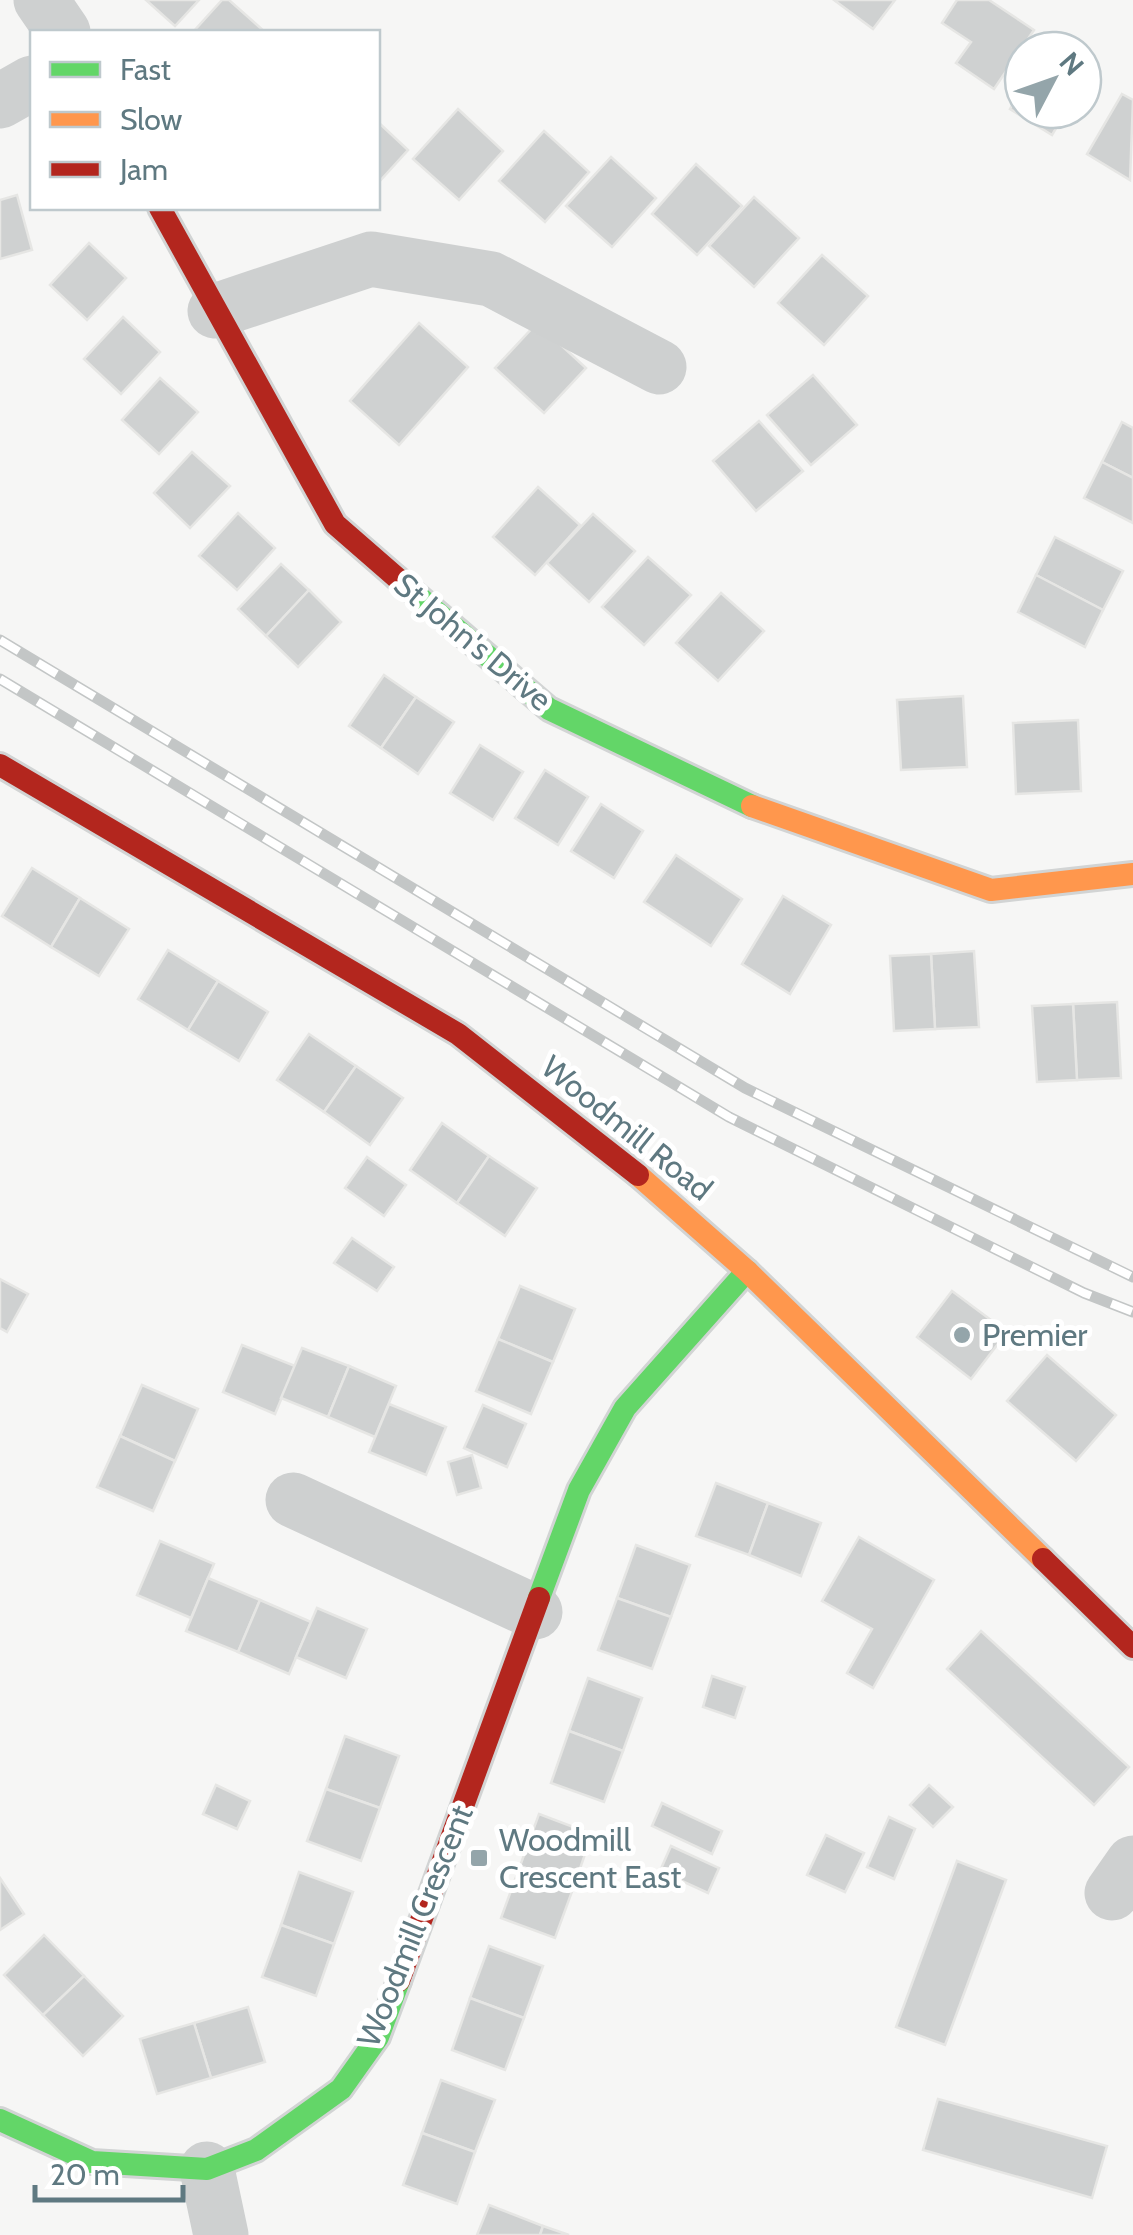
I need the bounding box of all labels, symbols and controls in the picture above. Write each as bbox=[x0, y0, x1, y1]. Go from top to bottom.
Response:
legend bbox=[30, 30, 380, 210]
north arrow bbox=[1003, 30, 1103, 130]
text: N bbox=[1053, 45, 1091, 82]
text: Fast bbox=[120, 51, 171, 88]
text: Slow bbox=[120, 101, 183, 138]
text: Jam bbox=[119, 151, 168, 188]
street label: St John's Drive bbox=[387, 564, 560, 719]
street label: Woodmill Road bbox=[534, 1047, 721, 1208]
place label: Premier bbox=[982, 1315, 1088, 1354]
marker: Premier bbox=[951, 1324, 973, 1346]
street label: Woodmill Crescent bbox=[348, 1799, 481, 2052]
place label: Woodmill Crescent East bbox=[499, 1820, 681, 1896]
marker: Woodmill Crescent East bbox=[468, 1847, 490, 1869]
scale bar bbox=[35, 2140, 182, 2202]
text: 20 m bbox=[50, 2156, 120, 2193]

